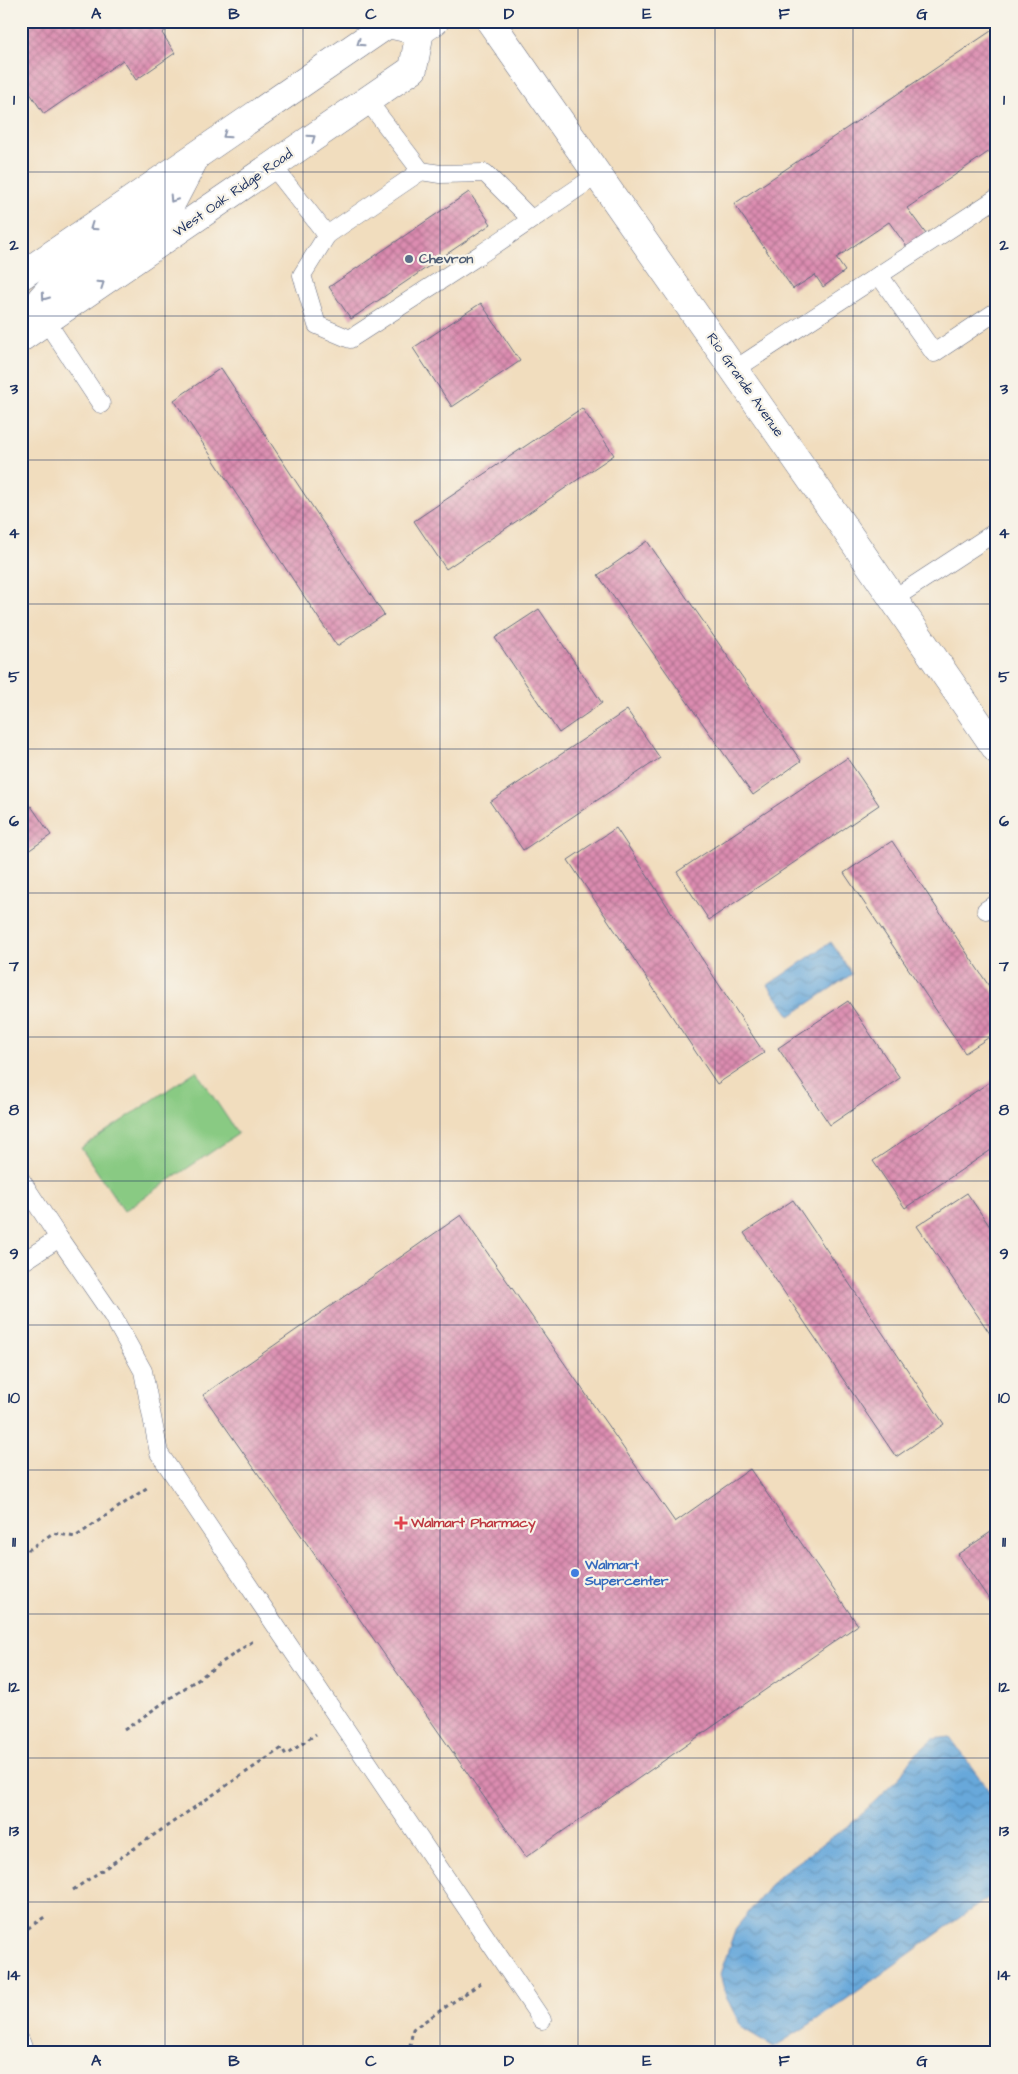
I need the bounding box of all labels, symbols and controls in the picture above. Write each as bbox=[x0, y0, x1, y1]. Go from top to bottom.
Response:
text: A bbox=[91, 3, 102, 25]
text: B bbox=[228, 3, 240, 25]
text: C bbox=[365, 3, 377, 25]
text: D bbox=[504, 3, 515, 25]
text: E bbox=[642, 3, 652, 25]
text: F bbox=[778, 3, 790, 25]
text: G bbox=[916, 3, 928, 25]
one-way arrow bbox=[356, 37, 366, 46]
text: 1 bbox=[13, 89, 16, 111]
text: 1 bbox=[1003, 89, 1006, 111]
one-way arrow bbox=[223, 129, 232, 138]
one-way arrow bbox=[307, 135, 316, 144]
street label: West Oak Ridge Road bbox=[169, 144, 297, 242]
one-way arrow bbox=[169, 194, 179, 203]
one-way arrow bbox=[89, 221, 98, 230]
text: 2 bbox=[8, 234, 19, 256]
text: 2 bbox=[998, 234, 1009, 256]
place label: Chevron bbox=[419, 249, 473, 269]
marker: Chevron bbox=[403, 253, 415, 265]
one-way arrow bbox=[95, 281, 105, 290]
one-way arrow bbox=[42, 291, 51, 301]
street label: Rio Grande Avenue bbox=[702, 329, 789, 441]
text: 3 bbox=[9, 378, 19, 400]
text: 3 bbox=[999, 378, 1009, 400]
text: 4 bbox=[9, 522, 20, 544]
text: 4 bbox=[999, 522, 1010, 544]
text: 5 bbox=[8, 666, 20, 688]
text: 5 bbox=[998, 666, 1010, 688]
text: 6 bbox=[9, 810, 19, 832]
text: 6 bbox=[999, 810, 1009, 832]
text: 7 bbox=[8, 955, 19, 977]
text: 7 bbox=[998, 955, 1009, 977]
text: 8 bbox=[9, 1099, 20, 1121]
text: 8 bbox=[999, 1099, 1010, 1121]
text: 9 bbox=[9, 1243, 19, 1265]
text: 9 bbox=[999, 1243, 1009, 1265]
text: 10 bbox=[8, 1387, 20, 1409]
text: 10 bbox=[998, 1387, 1010, 1409]
place label: Walmart Pharmacy bbox=[410, 1513, 536, 1533]
marker: Walmart Pharmacy bbox=[395, 1517, 407, 1529]
text: 11 bbox=[12, 1531, 17, 1553]
text: 11 bbox=[1002, 1531, 1007, 1553]
place label: Walmart Supercenter bbox=[584, 1555, 669, 1591]
marker: Walmart Supercenter bbox=[569, 1567, 581, 1579]
text: 12 bbox=[8, 1676, 20, 1698]
text: 12 bbox=[998, 1676, 1010, 1698]
text: 13 bbox=[9, 1820, 20, 1842]
text: 13 bbox=[999, 1820, 1010, 1842]
text: 14 bbox=[8, 1964, 21, 1986]
text: 14 bbox=[998, 1964, 1011, 1986]
text: A bbox=[91, 2050, 102, 2072]
text: B bbox=[228, 2050, 240, 2072]
text: C bbox=[365, 2050, 377, 2072]
text: D bbox=[504, 2050, 515, 2072]
text: E bbox=[642, 2050, 652, 2072]
text: F bbox=[778, 2050, 790, 2072]
text: G bbox=[916, 2050, 928, 2072]

